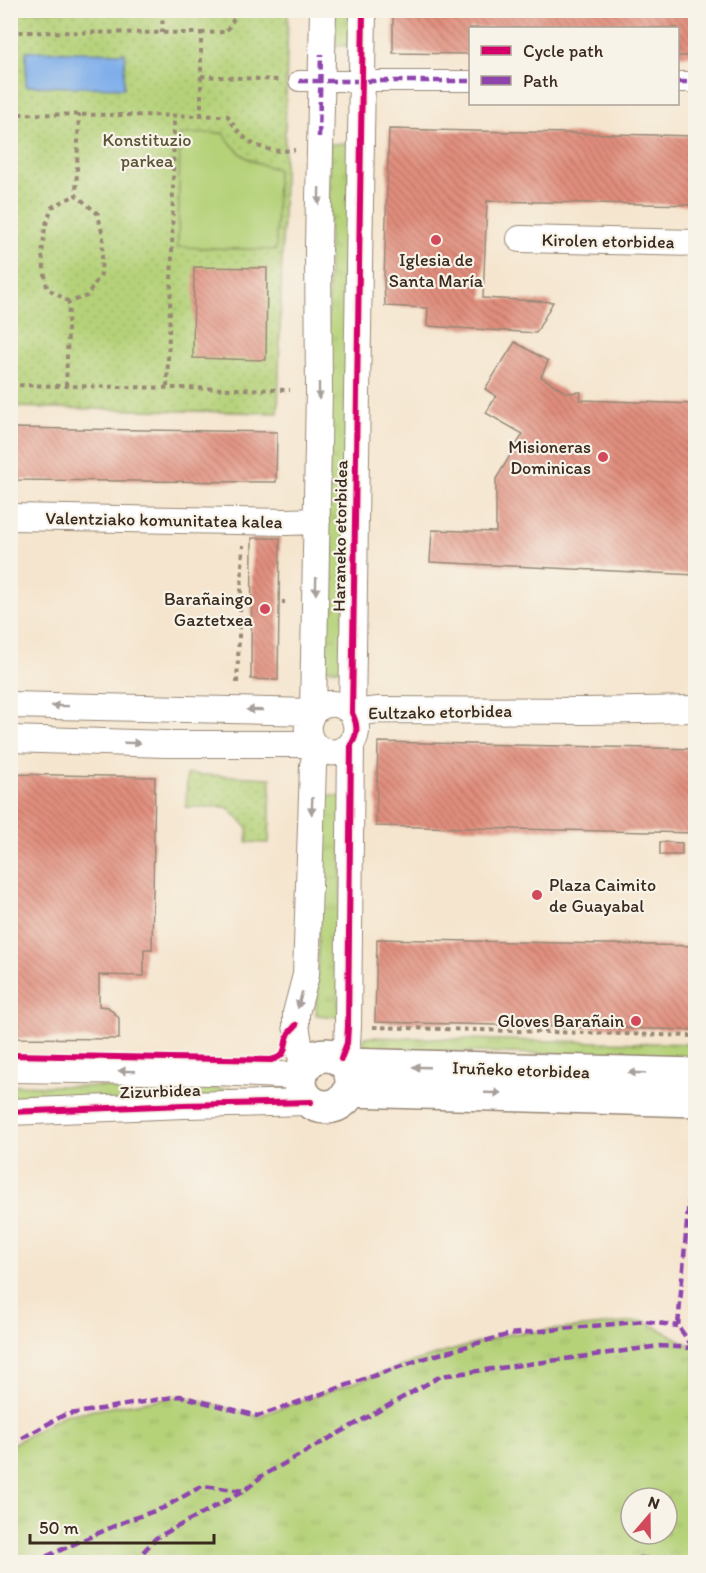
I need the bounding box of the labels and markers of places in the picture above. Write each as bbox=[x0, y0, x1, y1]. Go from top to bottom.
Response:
marker: Iglesia de Santa María bbox=[429, 233, 443, 247]
place label: Iglesia de Santa María bbox=[389, 249, 484, 292]
place label: Misioneras Dominicas bbox=[508, 436, 591, 479]
marker: Misioneras Dominicas bbox=[596, 450, 610, 464]
place label: Barañaingo Gaztetxea bbox=[164, 588, 254, 631]
marker: Barañaingo Gaztetxea bbox=[258, 602, 272, 616]
place label: Plaza Caimito de Guayabal bbox=[549, 874, 656, 917]
marker: Plaza Caimito de Guayabal bbox=[530, 888, 544, 902]
place label: Gloves Barañain bbox=[498, 1010, 624, 1032]
marker: Gloves Barañain bbox=[629, 1014, 643, 1028]

